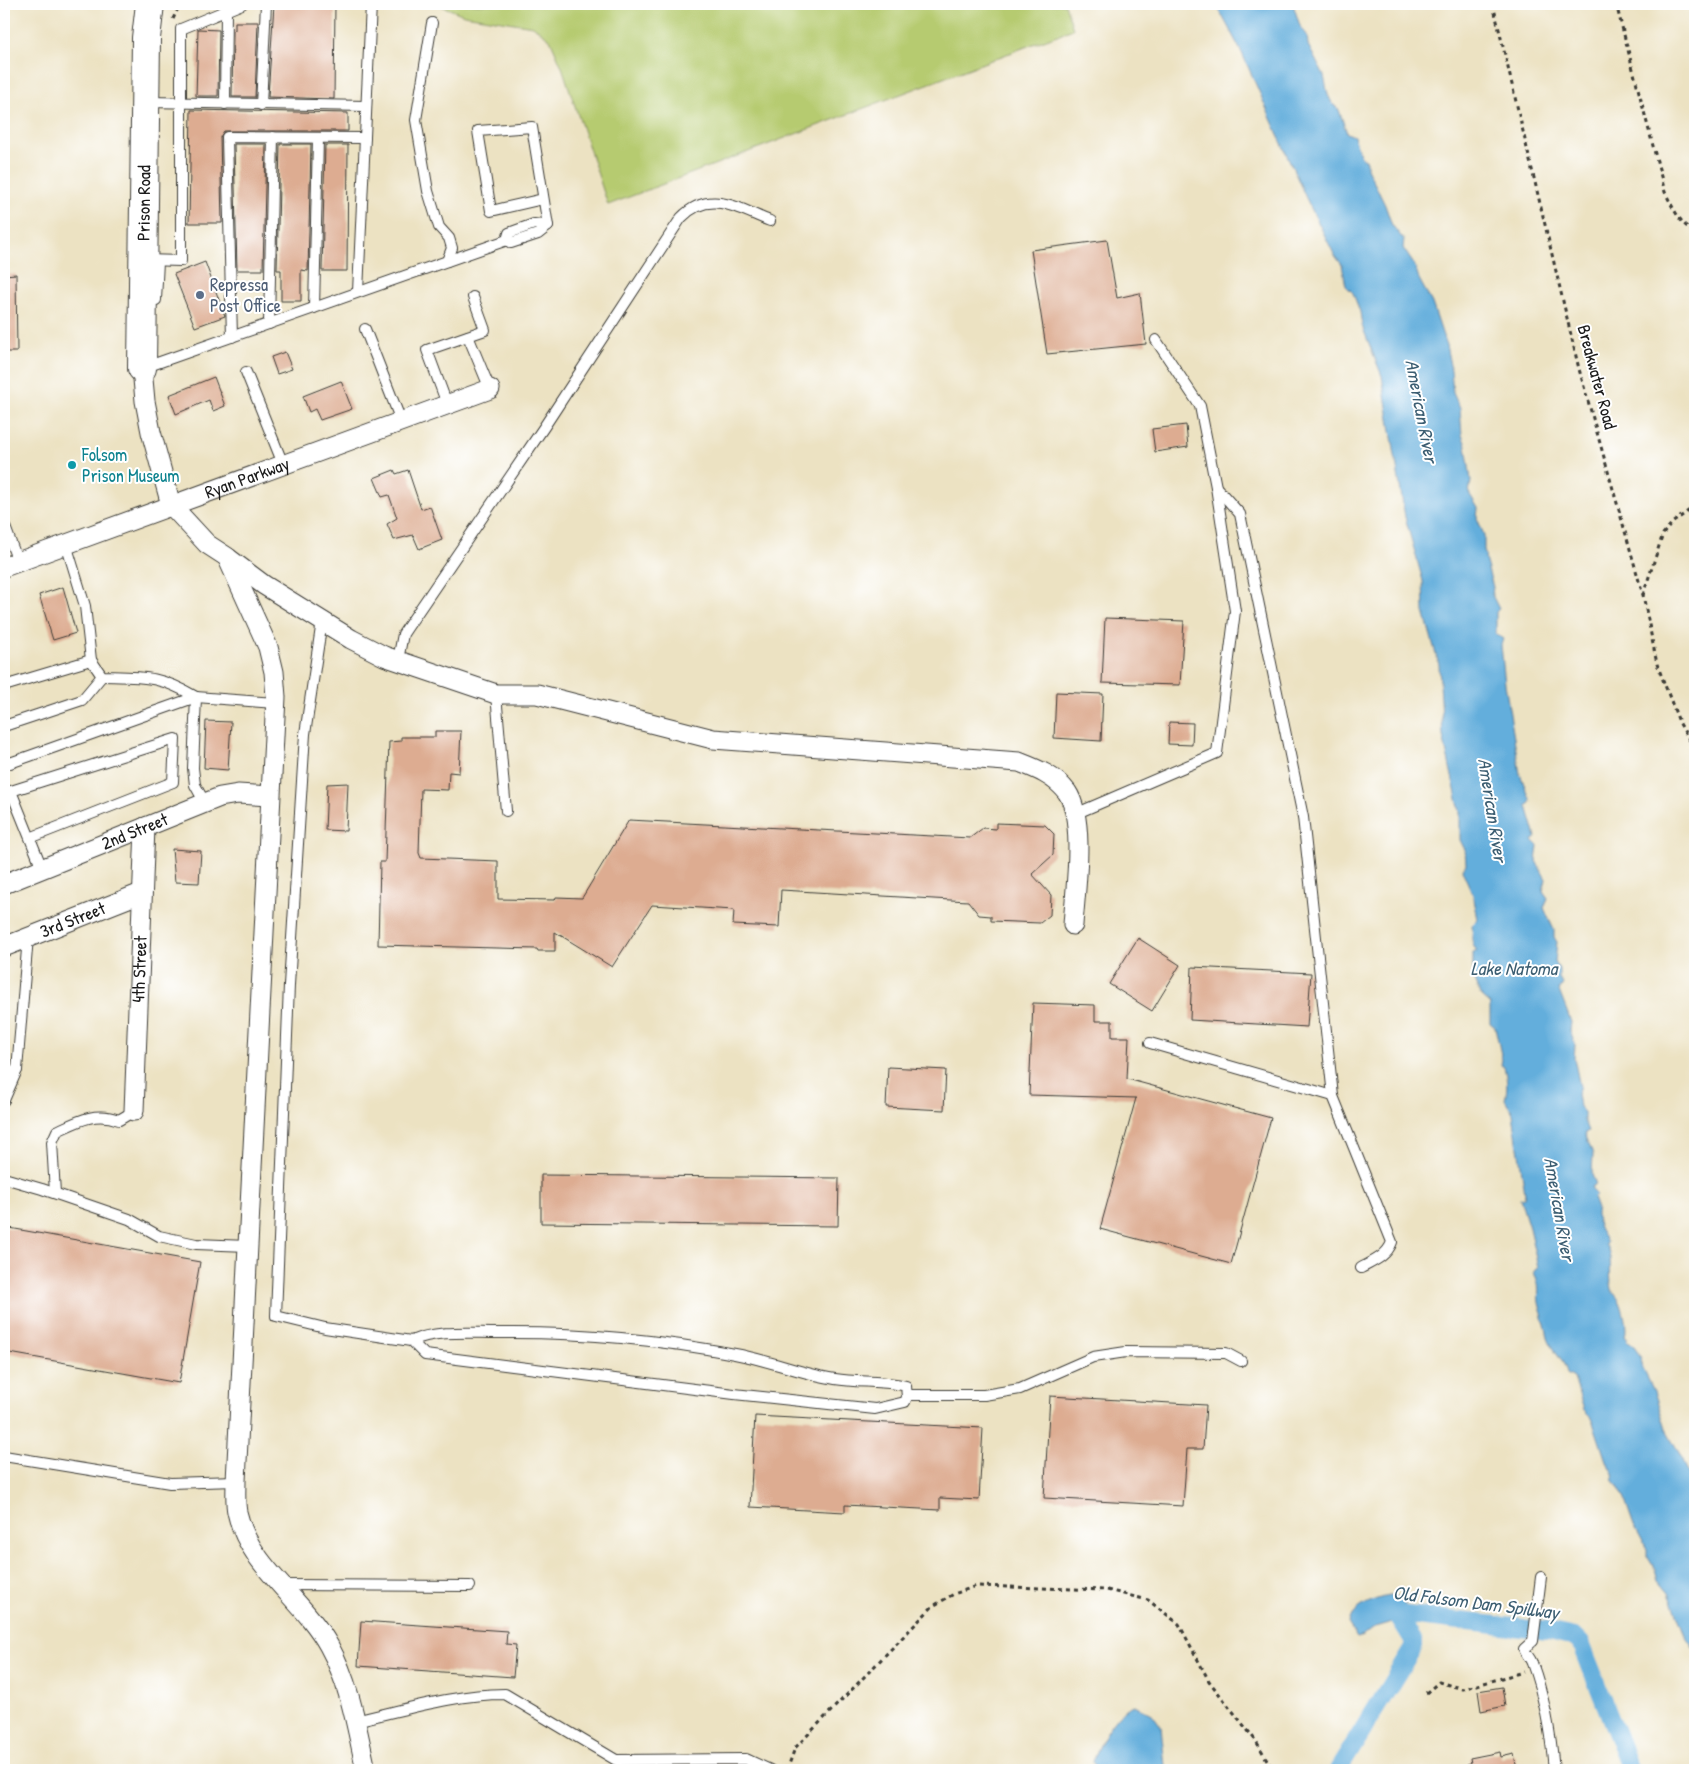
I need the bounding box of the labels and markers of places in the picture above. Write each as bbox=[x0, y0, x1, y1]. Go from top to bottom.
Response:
place label: Repressa Post Office bbox=[210, 272, 281, 318]
marker: Repressa Post Office bbox=[194, 289, 206, 301]
place label: Folsom Prison Museum bbox=[81, 442, 180, 488]
marker: Folsom Prison Museum bbox=[66, 459, 78, 471]

